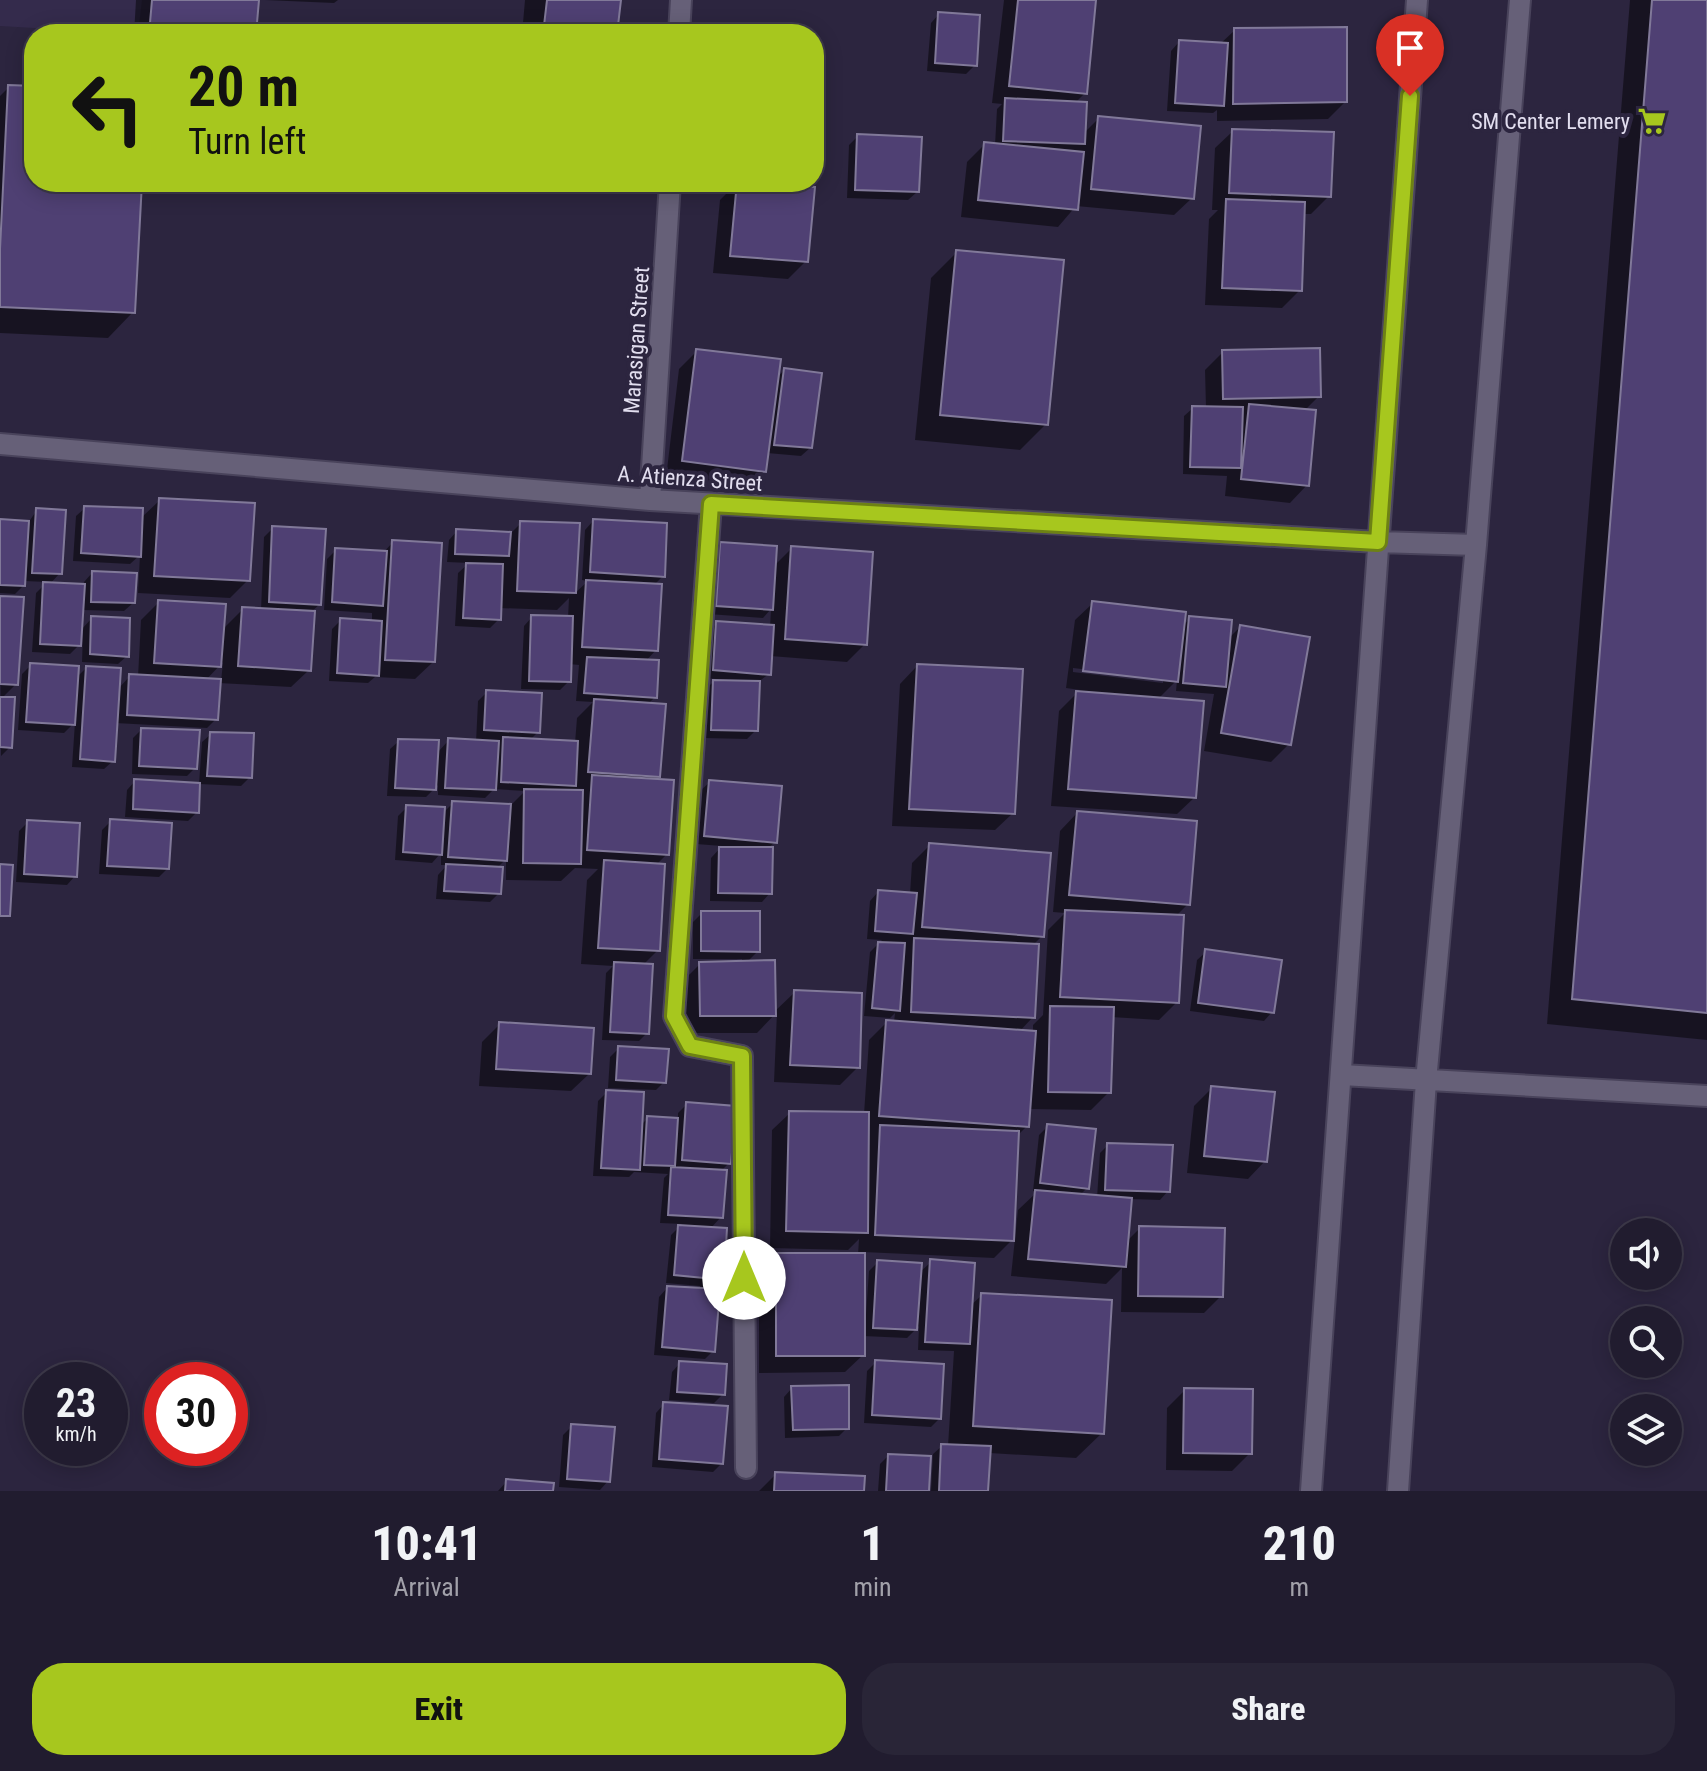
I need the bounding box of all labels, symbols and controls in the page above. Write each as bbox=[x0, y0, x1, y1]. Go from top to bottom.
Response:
pin bbox=[1376, 14.0, 1444, 96]
icon: arrive bbox=[1388, 26, 1432, 70]
text: 20 m bbox=[188, 54, 299, 120]
icon: left bbox=[56, 56, 160, 160]
supermarket icon: SM Center Lemery bbox=[1637, 106, 1667, 136]
place label: SM Center Lemery bbox=[1471, 109, 1630, 134]
text: Turn left bbox=[188, 121, 306, 163]
street label: Marasigan Street bbox=[619, 265, 654, 415]
street label: A. Atienza Street bbox=[617, 461, 763, 496]
map controls bbox=[1610, 1218, 1682, 1466]
button: sound bbox=[1610, 1218, 1682, 1290]
position arrow bbox=[702, 1236, 786, 1320]
button: search bbox=[1610, 1306, 1682, 1378]
speed limit sign: 30 bbox=[144, 1362, 248, 1466]
text: 23 bbox=[56, 1380, 96, 1427]
button: layers bbox=[1610, 1394, 1682, 1466]
text: km/h bbox=[55, 1422, 97, 1446]
text: 10:41 bbox=[371, 1515, 482, 1572]
text: 1 bbox=[860, 1515, 885, 1572]
text: 210 bbox=[1263, 1515, 1336, 1572]
text: Arrival bbox=[394, 1572, 460, 1602]
text: min bbox=[853, 1572, 892, 1602]
text: m bbox=[1289, 1572, 1309, 1602]
button: Exit bbox=[32, 1663, 846, 1755]
button: Share bbox=[862, 1663, 1675, 1755]

